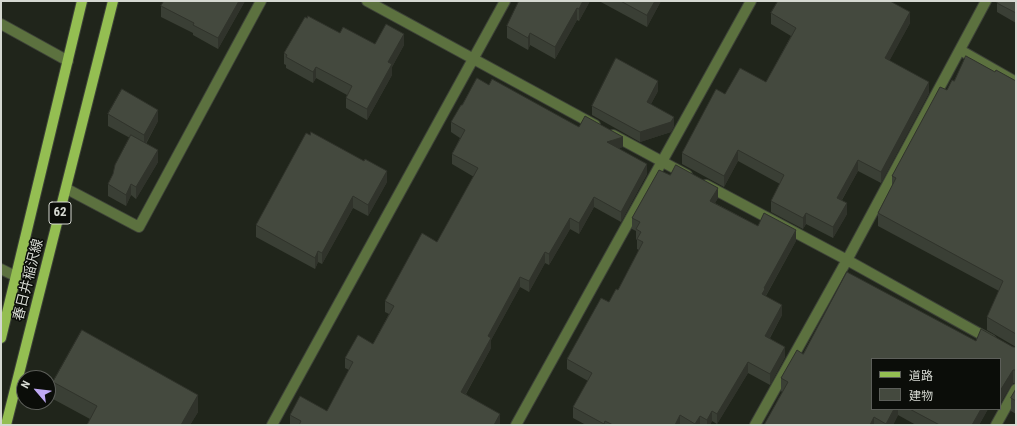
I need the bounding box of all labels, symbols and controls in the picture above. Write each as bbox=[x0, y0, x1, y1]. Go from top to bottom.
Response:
road number: 62 bbox=[49, 202, 71, 224]
street label: 春日井稲沢線 bbox=[11, 237, 47, 323]
legend bbox=[871, 358, 1001, 410]
text: 道路 bbox=[909, 369, 933, 383]
north arrow bbox=[16, 370, 56, 410]
text: N bbox=[19, 379, 33, 391]
text: 建物 bbox=[909, 389, 933, 403]

